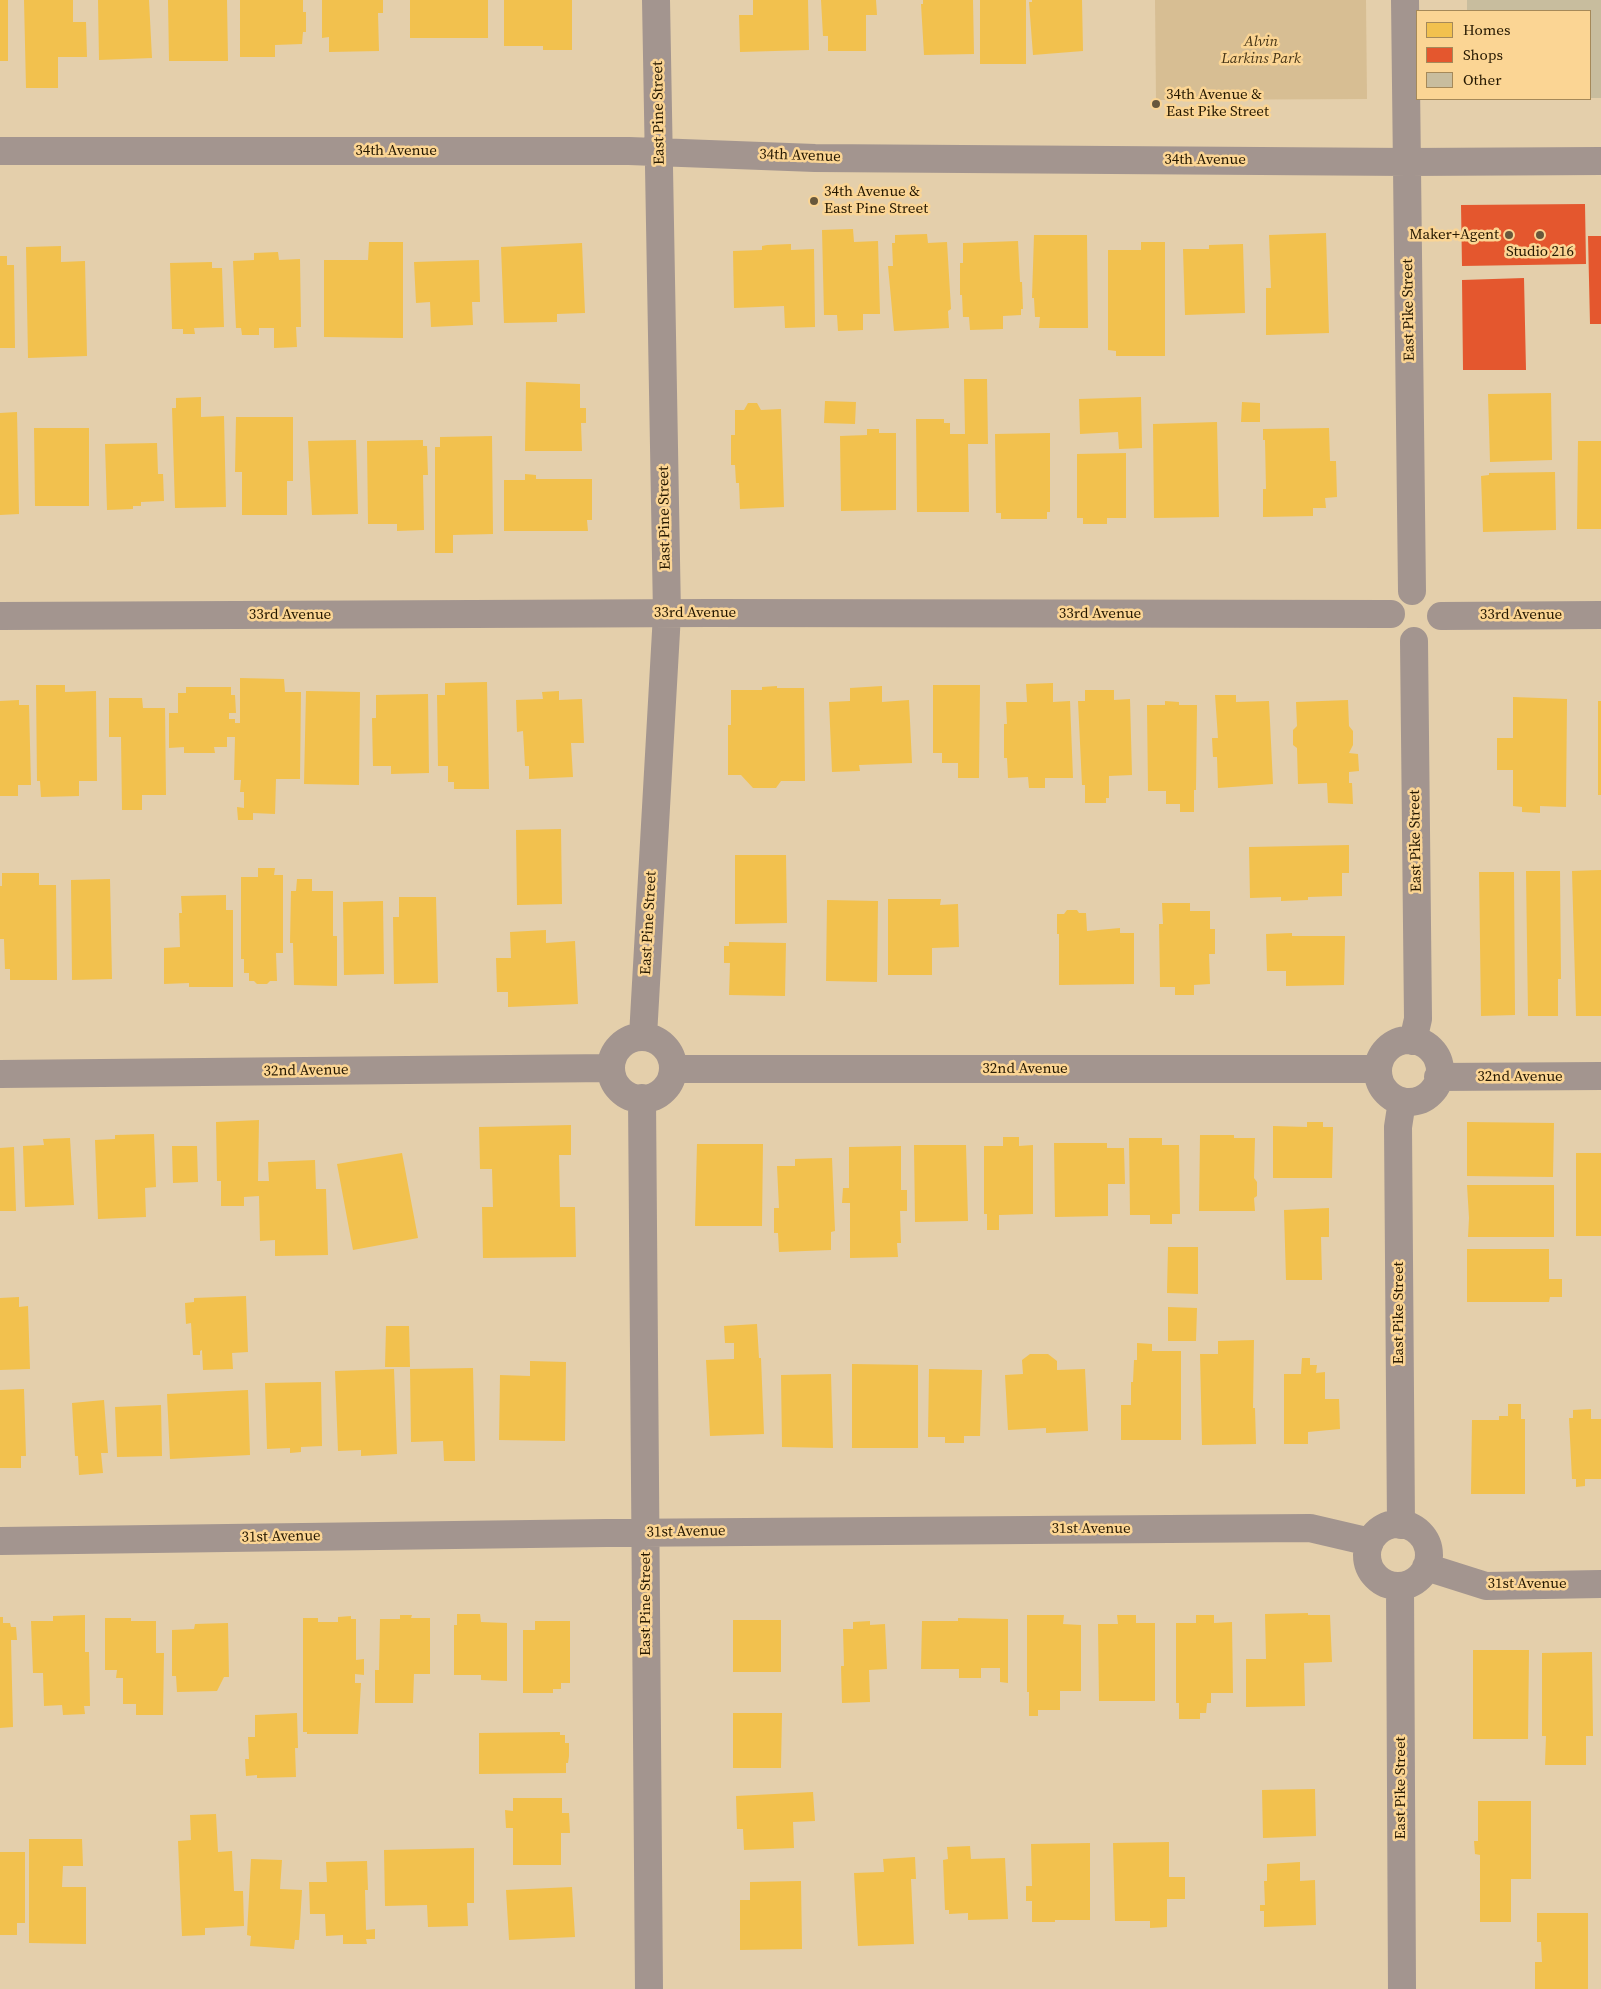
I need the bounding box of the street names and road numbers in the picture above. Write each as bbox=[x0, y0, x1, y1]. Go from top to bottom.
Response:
street label: East Pine Street bbox=[649, 61, 669, 165]
street label: 34th Avenue bbox=[355, 142, 437, 160]
street label: 34th Avenue bbox=[759, 146, 841, 166]
street label: 34th Avenue bbox=[1164, 151, 1246, 169]
street label: East Pike Street bbox=[1399, 258, 1419, 362]
street label: East Pine Street bbox=[655, 466, 675, 570]
street label: 33rd Avenue bbox=[654, 604, 736, 622]
street label: 33rd Avenue bbox=[1059, 605, 1141, 623]
street label: 33rd Avenue bbox=[249, 606, 331, 624]
street label: 33rd Avenue bbox=[1480, 606, 1562, 624]
street label: East Pike Street bbox=[1406, 789, 1426, 893]
street label: East Pine Street bbox=[637, 871, 661, 975]
street label: 32nd Avenue bbox=[982, 1060, 1068, 1078]
street label: 32nd Avenue bbox=[263, 1061, 349, 1081]
street label: 32nd Avenue bbox=[1477, 1068, 1563, 1086]
street label: East Pike Street bbox=[1390, 1262, 1408, 1364]
street label: 31st Avenue bbox=[1051, 1520, 1131, 1538]
street label: 31st Avenue bbox=[646, 1522, 726, 1542]
street label: 31st Avenue bbox=[241, 1527, 321, 1547]
street label: East Pine Street bbox=[637, 1552, 655, 1656]
street label: 31st Avenue bbox=[1487, 1575, 1567, 1593]
street label: East Pike Street bbox=[1392, 1737, 1410, 1839]

